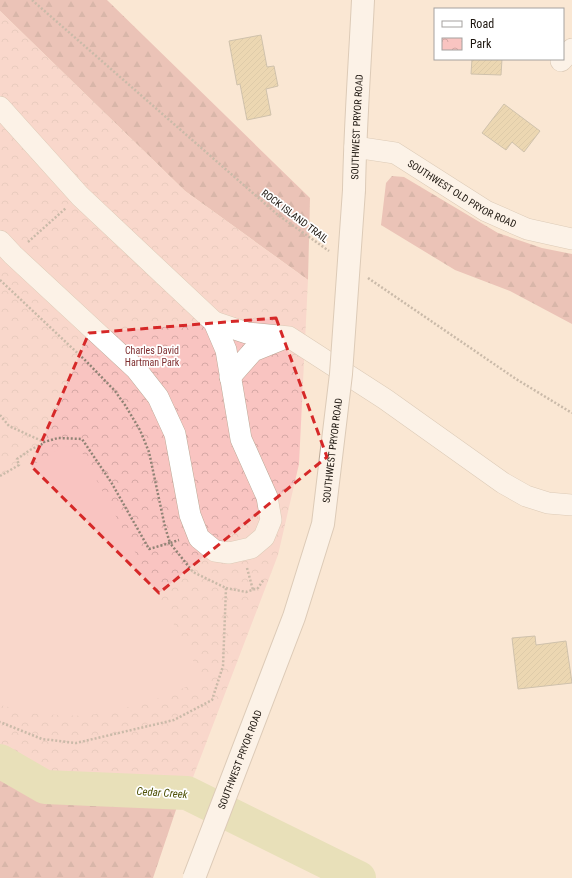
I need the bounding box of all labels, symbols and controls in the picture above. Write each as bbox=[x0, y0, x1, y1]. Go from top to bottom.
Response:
legend bbox=[434, 8, 564, 60]
text: Road bbox=[470, 17, 494, 31]
text: Park bbox=[470, 37, 492, 51]
street label: SOUTHWEST PRYOR ROAD bbox=[349, 74, 364, 180]
street label: SOUTHWEST OLD PRYOR ROAD bbox=[406, 157, 518, 229]
street label: ROCK ISLAND TRAIL bbox=[260, 187, 331, 245]
park label: Charles David Hartman Park bbox=[125, 345, 180, 368]
street label: SOUTHWEST PRYOR ROAD bbox=[320, 397, 344, 503]
street label: SOUTHWEST PRYOR ROAD bbox=[215, 708, 264, 811]
water label: Cedar Creek bbox=[136, 785, 188, 801]

